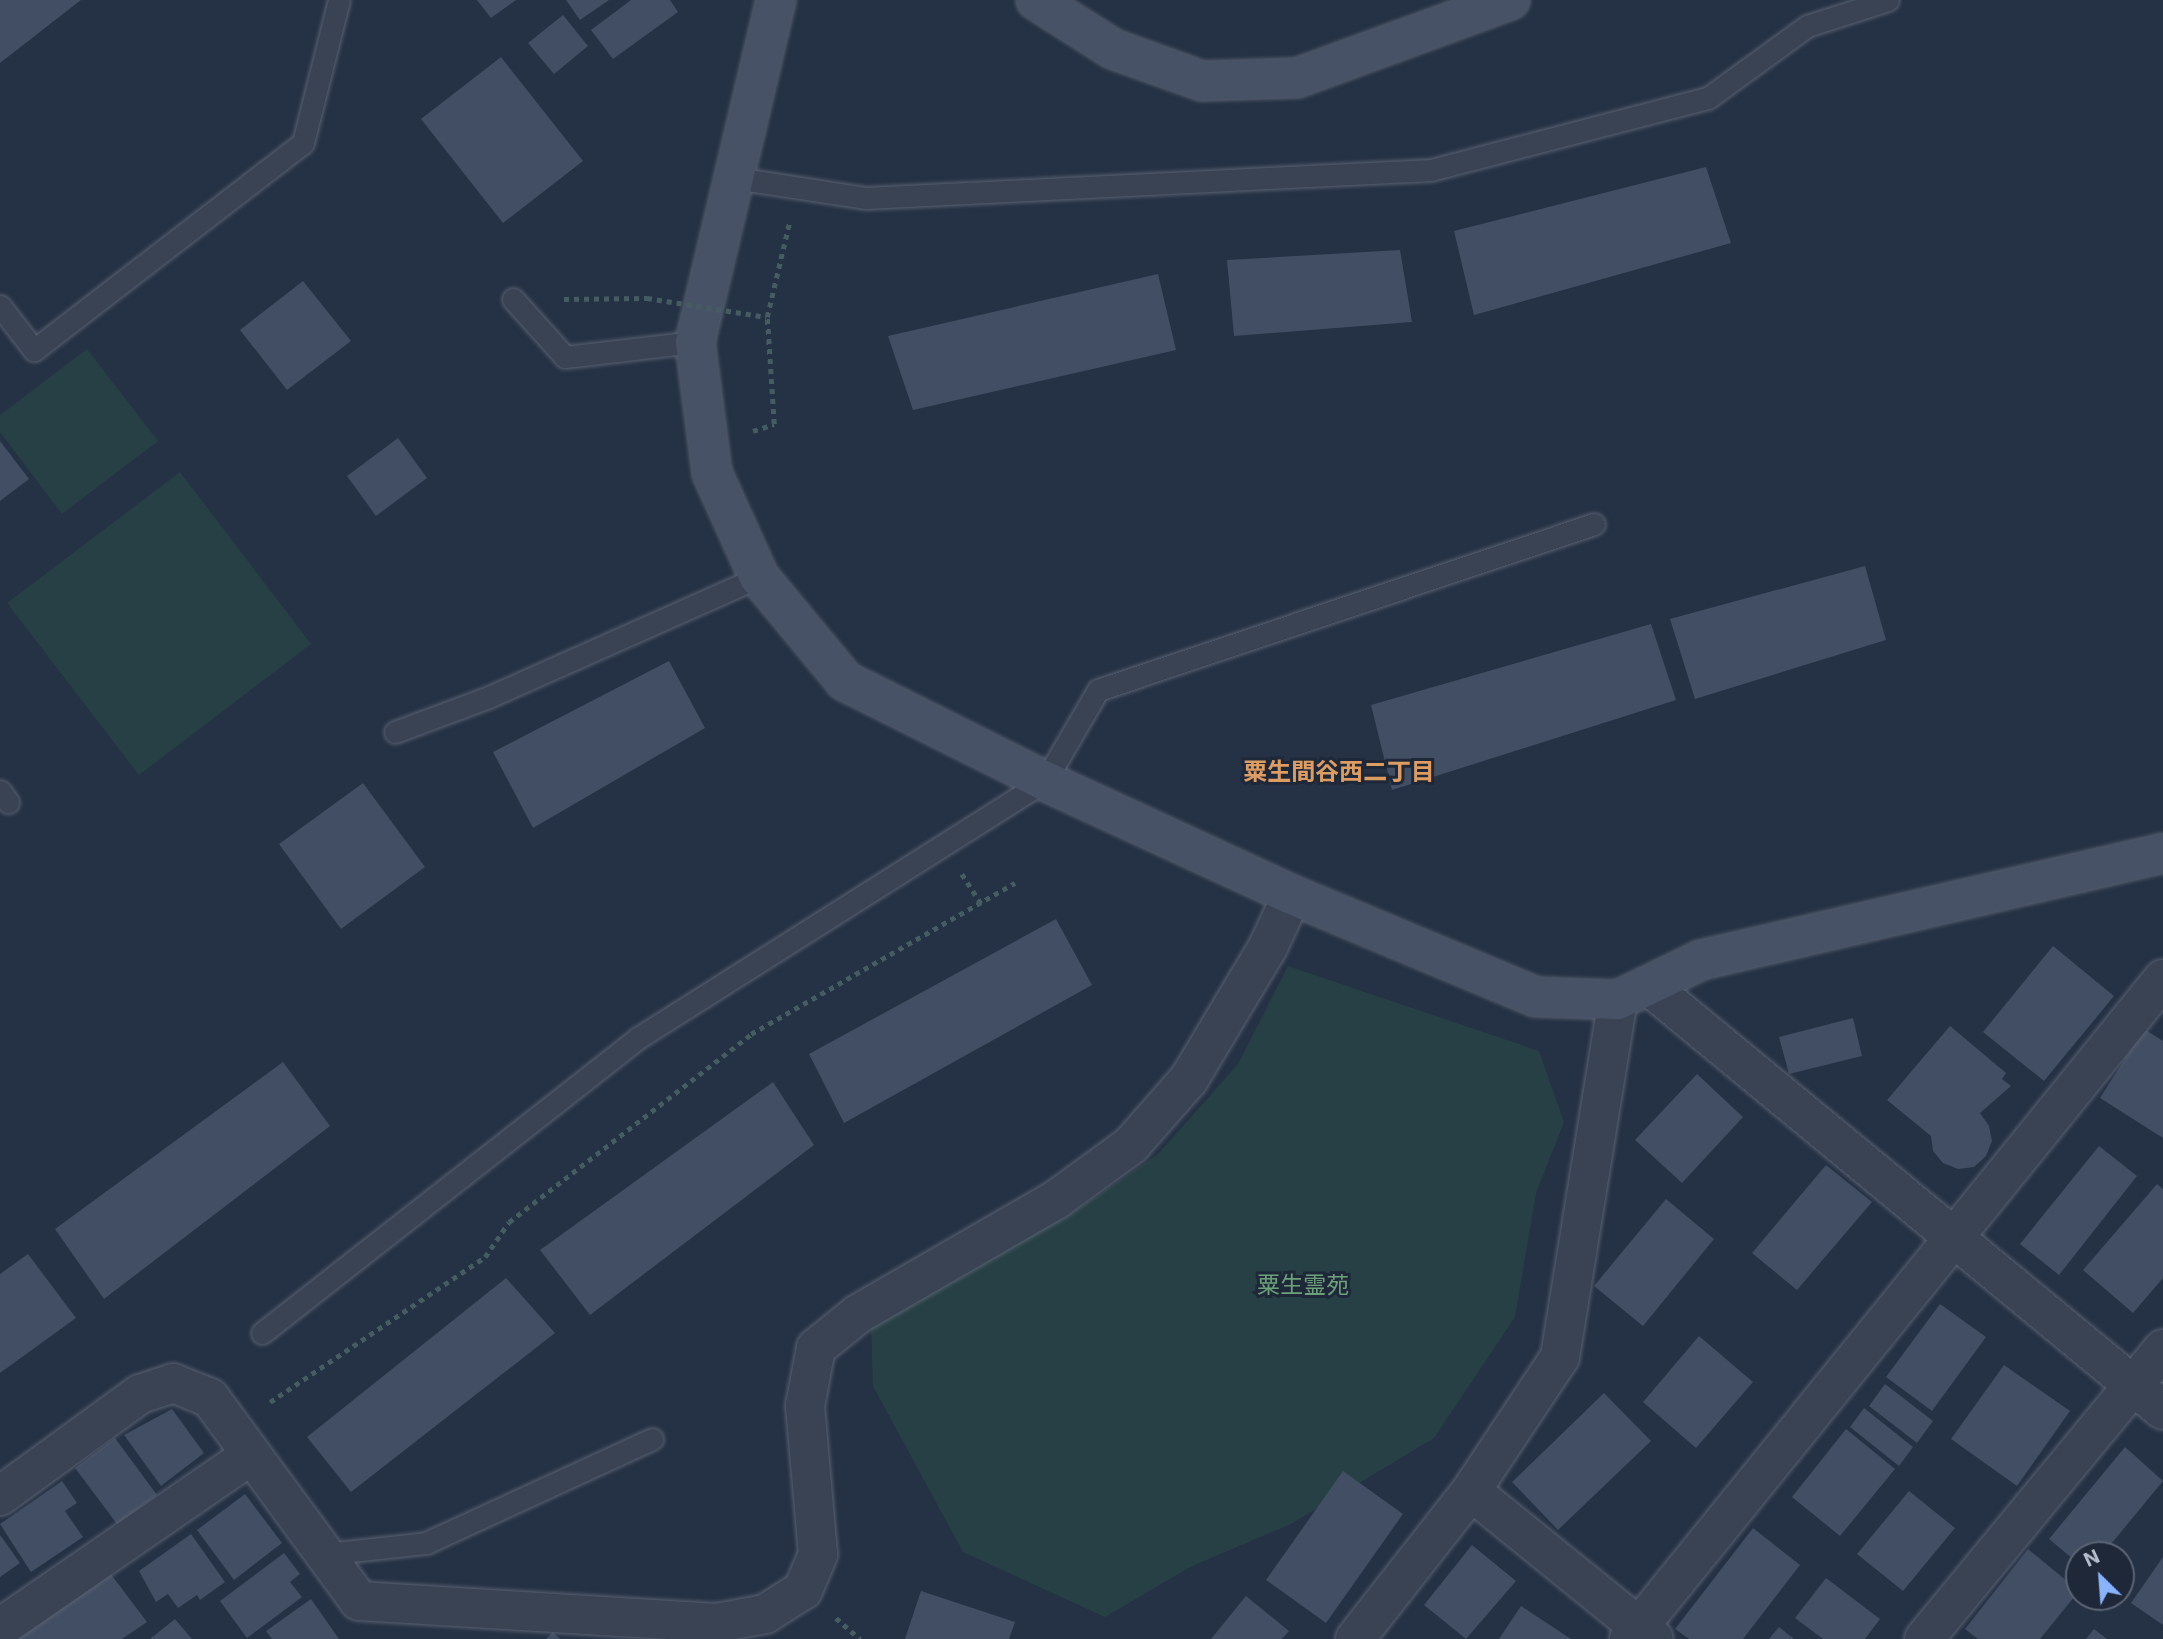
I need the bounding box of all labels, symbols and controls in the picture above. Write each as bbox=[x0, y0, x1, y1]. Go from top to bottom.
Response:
district label: 粟生間谷西二丁目 bbox=[1243, 758, 1435, 786]
park label: 粟生霊苑 bbox=[1257, 1271, 1349, 1299]
north arrow bbox=[2065, 1541, 2135, 1611]
text: N bbox=[2080, 1545, 2103, 1572]

